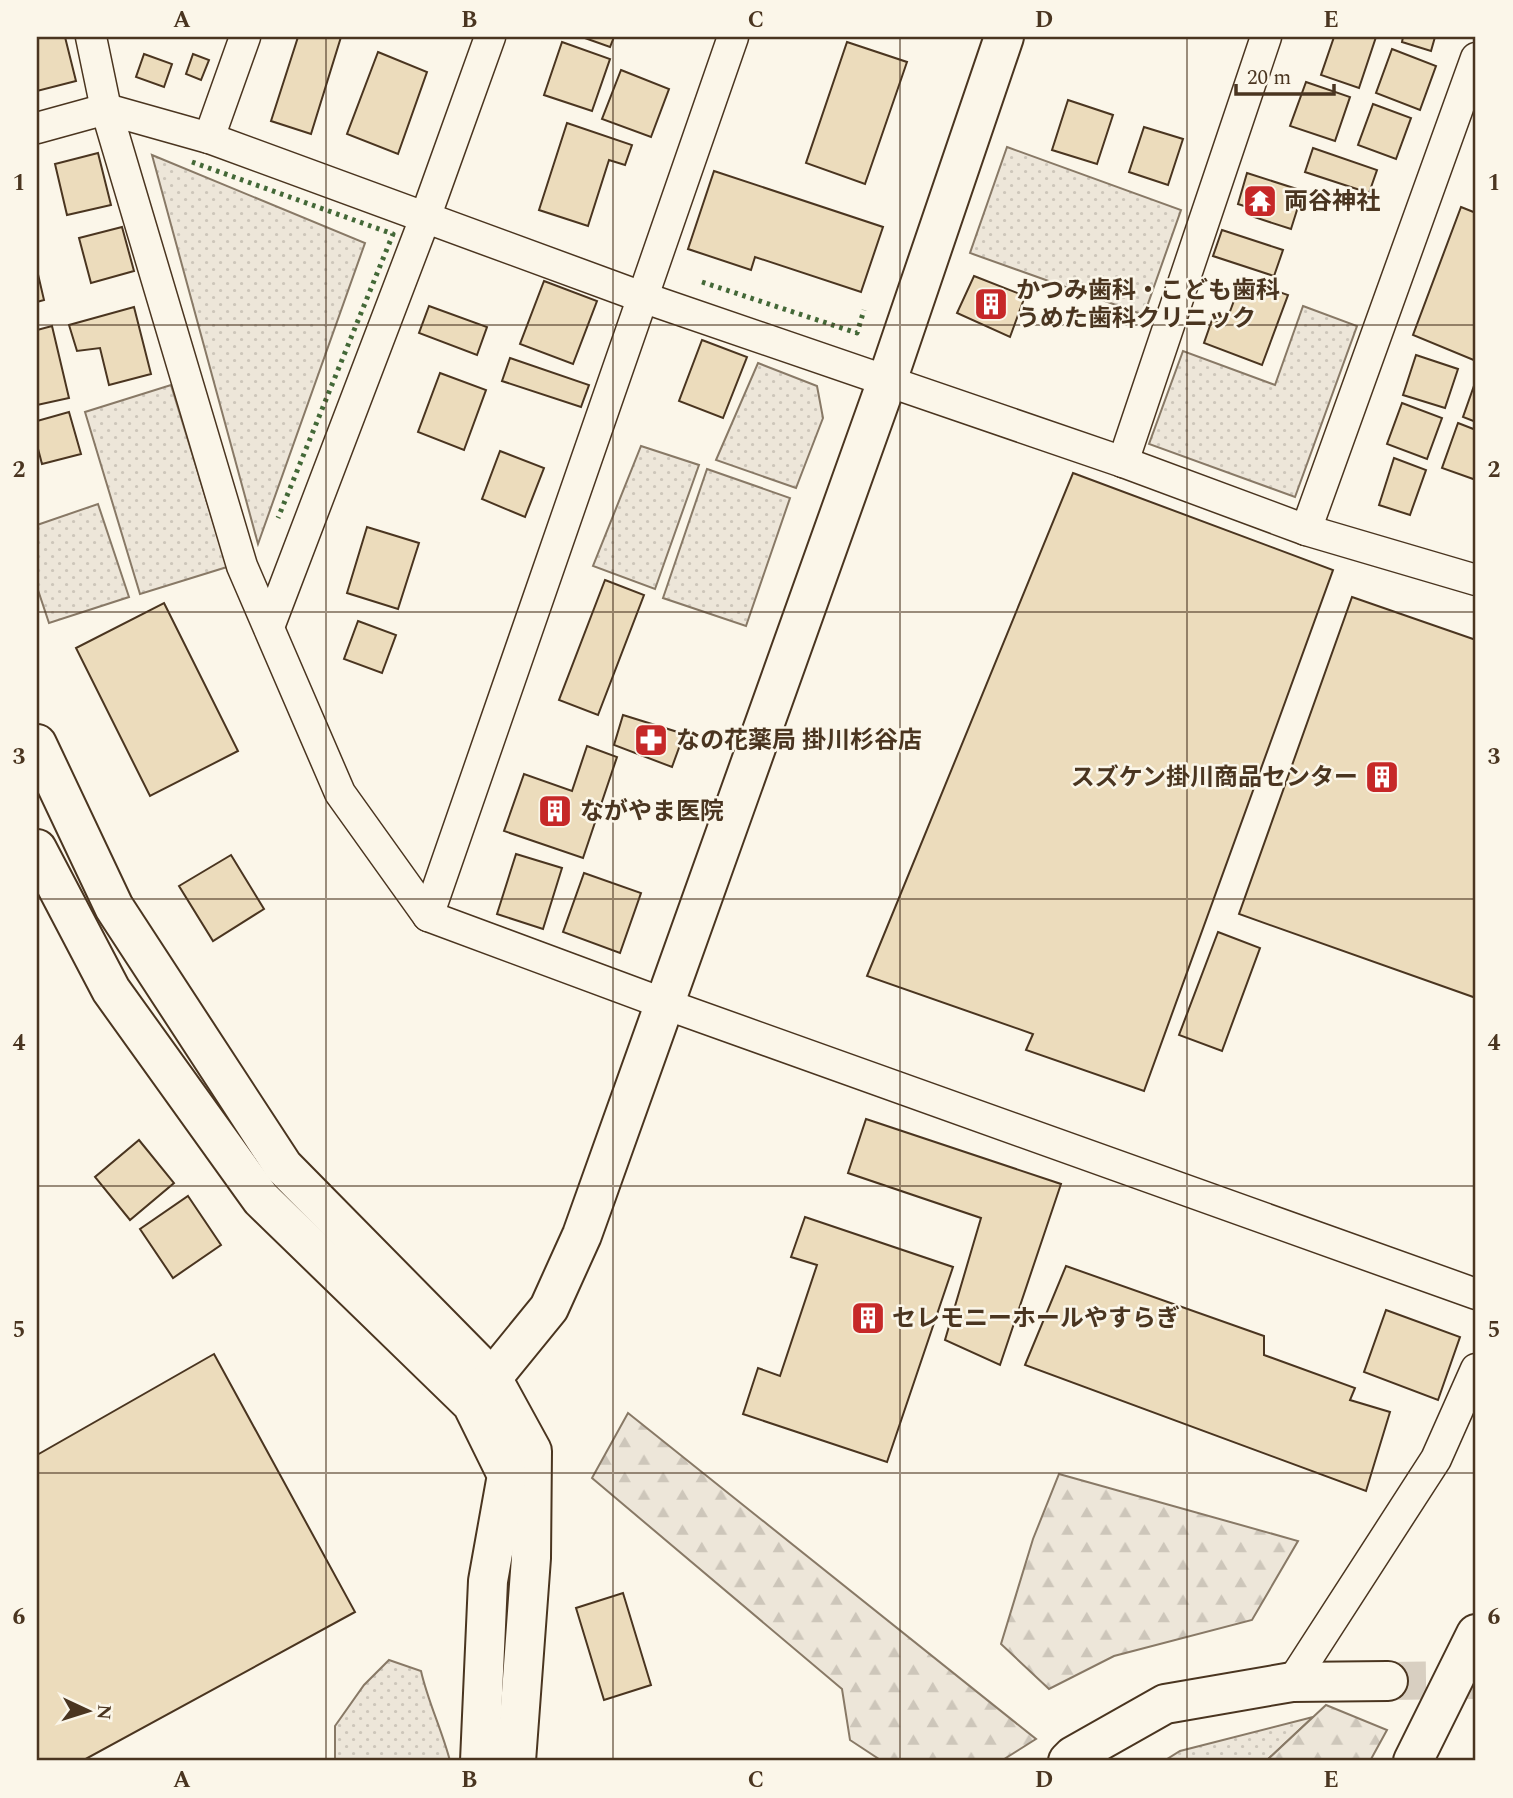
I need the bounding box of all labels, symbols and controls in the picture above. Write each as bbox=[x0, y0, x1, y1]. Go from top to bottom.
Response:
text: A bbox=[173, 3, 191, 38]
text: B bbox=[461, 3, 477, 38]
text: C bbox=[748, 3, 764, 38]
text: D bbox=[1035, 3, 1053, 38]
text: E bbox=[1323, 3, 1339, 38]
scale bar bbox=[1236, 52, 1334, 96]
text: 20 m bbox=[1247, 62, 1291, 94]
text: 1 bbox=[13, 166, 25, 201]
text: 1 bbox=[1488, 166, 1500, 201]
temple icon: 両谷神社 bbox=[1241, 182, 1279, 220]
place label: 両谷神社 bbox=[1284, 184, 1380, 220]
place label: かつみ歯科・こども歯科 うめた歯科クリニック bbox=[1016, 273, 1280, 337]
building icon: かつみ歯科・こども歯科 うめた歯科クリニック bbox=[972, 285, 1010, 323]
text: 2 bbox=[13, 453, 26, 488]
text: 2 bbox=[1488, 453, 1501, 488]
pharmacy icon: なの花薬局 掛川杉谷店 bbox=[632, 721, 670, 759]
place label: なの花薬局 掛川杉谷店 bbox=[676, 723, 922, 759]
text: 3 bbox=[13, 740, 26, 775]
text: 3 bbox=[1488, 740, 1501, 775]
building icon: スズケン掛川商品センター bbox=[1363, 758, 1401, 796]
place label: スズケン掛川商品センター bbox=[1071, 760, 1358, 796]
building icon: ながやま医院 bbox=[536, 792, 574, 830]
place label: ながやま医院 bbox=[580, 794, 724, 830]
text: 4 bbox=[13, 1026, 26, 1061]
text: 4 bbox=[1488, 1026, 1501, 1061]
building icon: セレモニーホールやすらぎ bbox=[849, 1299, 887, 1337]
place label: セレモニーホールやすらぎ bbox=[892, 1301, 1180, 1337]
text: 5 bbox=[13, 1313, 25, 1348]
text: 5 bbox=[1488, 1313, 1500, 1348]
text: 6 bbox=[13, 1600, 26, 1635]
text: 6 bbox=[1488, 1600, 1501, 1635]
north arrow bbox=[52, 1675, 122, 1745]
text: N bbox=[88, 1703, 118, 1721]
text: A bbox=[173, 1763, 191, 1798]
text: B bbox=[461, 1763, 477, 1798]
text: C bbox=[748, 1763, 764, 1798]
text: D bbox=[1035, 1763, 1053, 1798]
text: E bbox=[1323, 1763, 1339, 1798]

